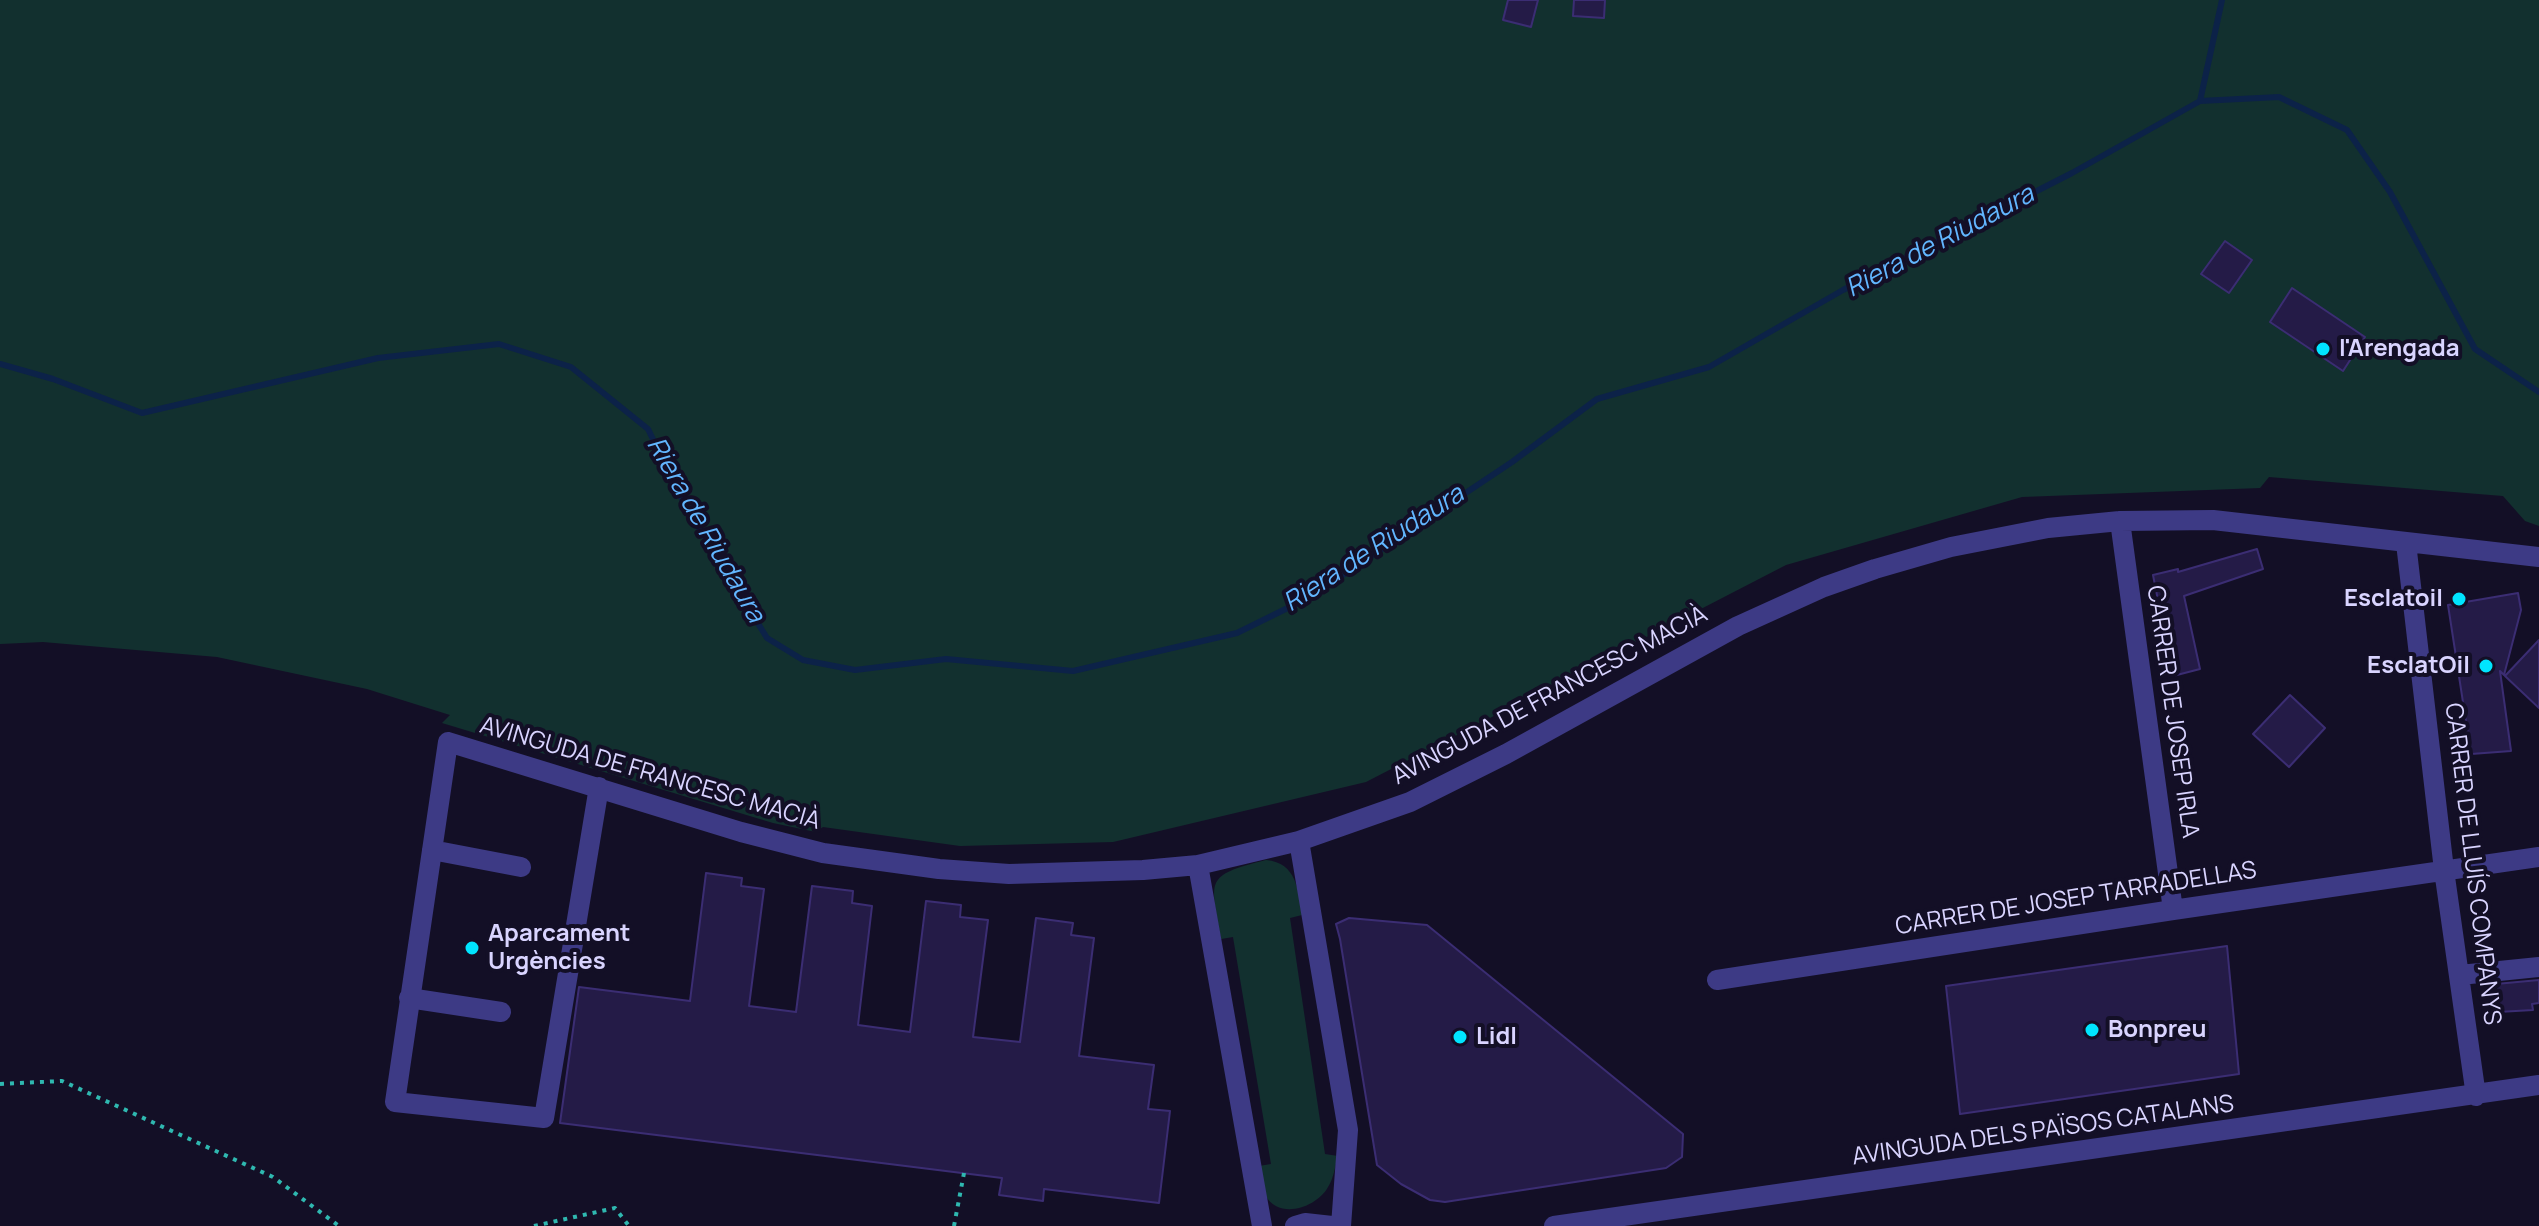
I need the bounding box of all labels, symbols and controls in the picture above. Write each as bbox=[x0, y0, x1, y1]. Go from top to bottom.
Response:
water label: Riera de Riudaura bbox=[1841, 179, 2039, 305]
place label: l'Arengada bbox=[2339, 335, 2460, 363]
marker: l'Arengada bbox=[2314, 340, 2332, 358]
water label: Riera de Riudaura bbox=[639, 432, 771, 628]
water label: Riera de Riudaura bbox=[1278, 479, 1470, 619]
street label: CARRER DE JOSEP IRLA bbox=[2140, 584, 2204, 840]
place label: Esclatoil bbox=[2344, 585, 2443, 613]
marker: Esclatoil bbox=[2450, 590, 2468, 608]
street label: AVINGUDA DE FRANCESC MACIÀ bbox=[1388, 600, 1712, 792]
place label: EsclatOil bbox=[2367, 652, 2470, 680]
marker: EsclatOil bbox=[2477, 657, 2495, 675]
street label: CARRER DE LLUÍS COMPANYS bbox=[2438, 701, 2506, 1027]
street label: AVINGUDA DE FRANCESC MACIÀ bbox=[476, 712, 824, 836]
street label: CARRER DE JOSEP TARRADELLAS bbox=[1894, 856, 2258, 942]
place label: Aparcament Urgències bbox=[488, 920, 630, 976]
marker: Aparcament Urgències bbox=[463, 939, 481, 957]
place label: Bonpreu bbox=[2108, 1016, 2207, 1044]
marker: Bonpreu bbox=[2083, 1021, 2101, 1039]
place label: Lidl bbox=[1476, 1023, 1517, 1051]
marker: Lidl bbox=[1451, 1028, 1469, 1046]
street label: AVINGUDA DELS PAÏSOS CATALANS bbox=[1850, 1090, 2236, 1172]

